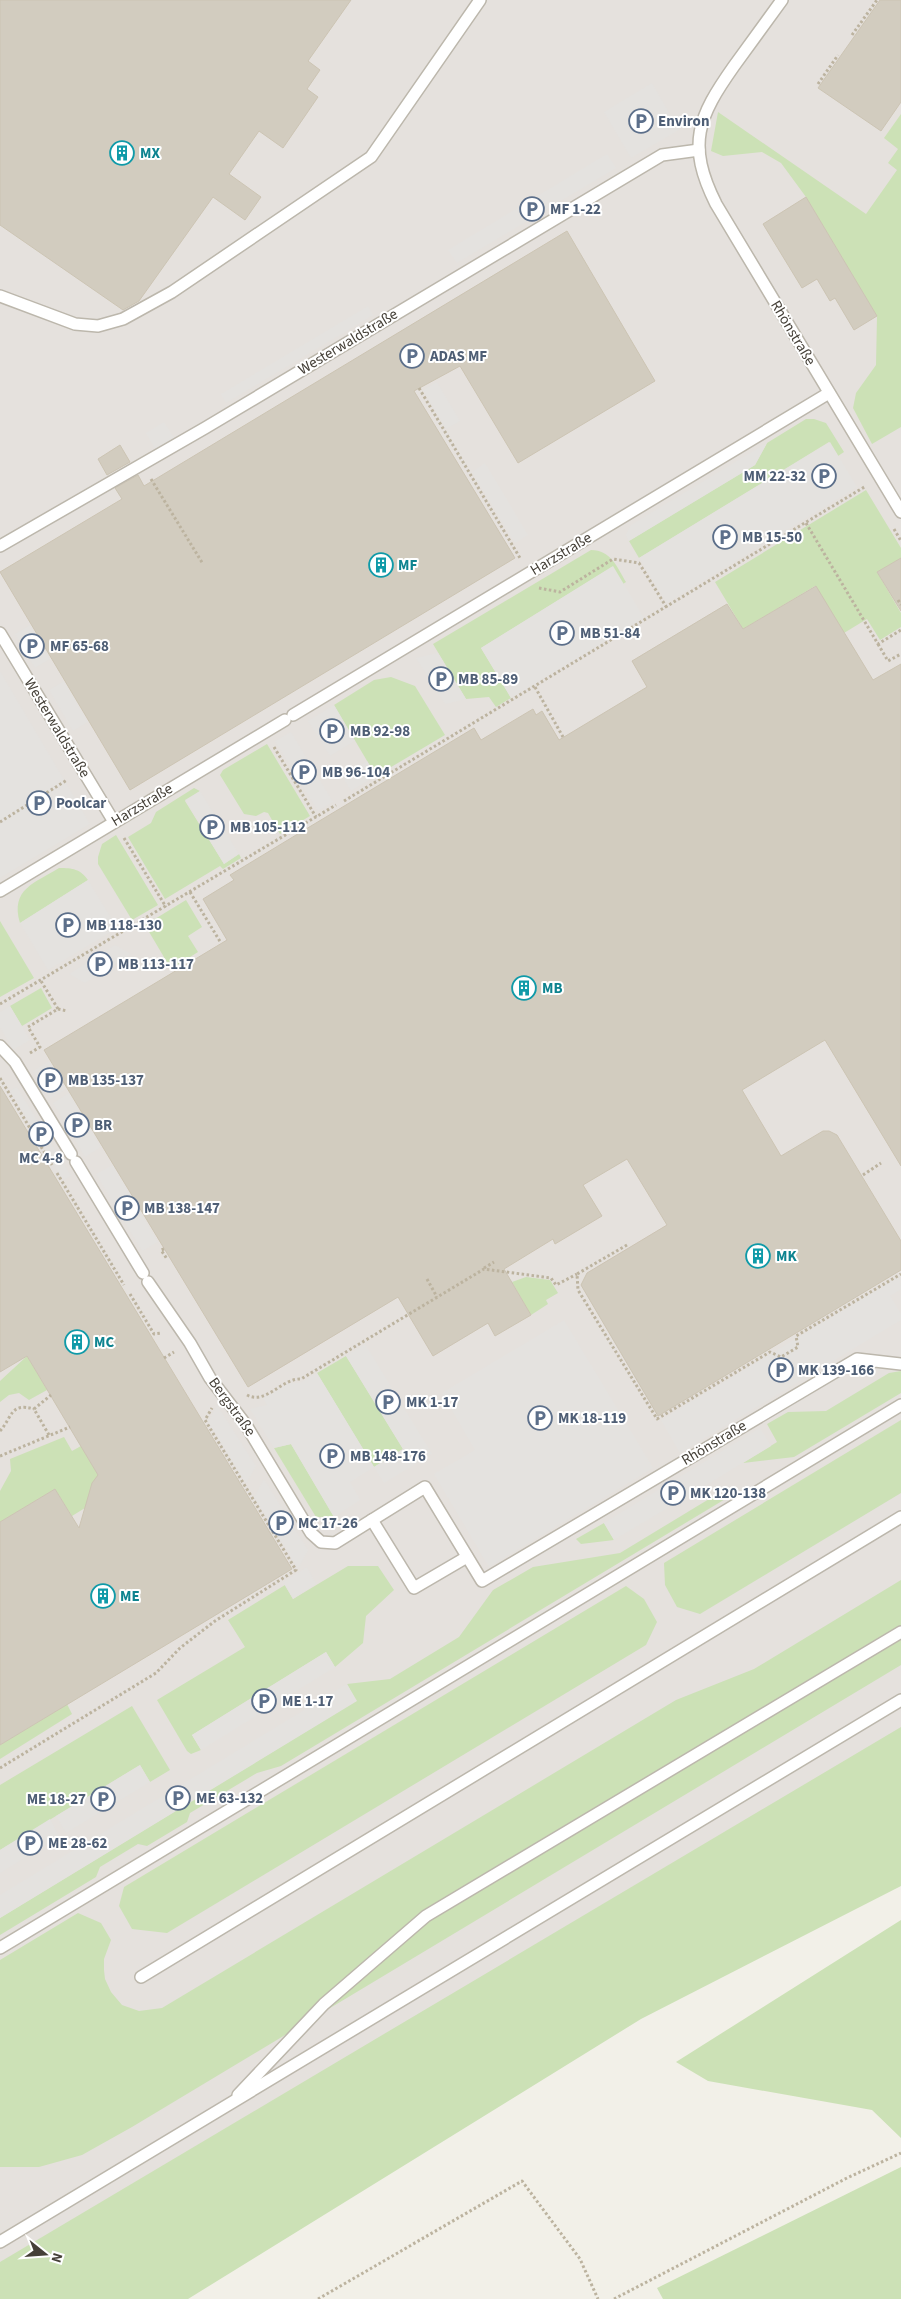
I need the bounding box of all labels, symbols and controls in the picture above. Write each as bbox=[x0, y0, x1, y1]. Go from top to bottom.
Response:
parking icon: Environ bbox=[628, 108, 654, 134]
place label: Environ bbox=[658, 111, 710, 132]
building icon: MX bbox=[109, 140, 135, 166]
place label: MX bbox=[140, 143, 160, 164]
parking icon: MF 1-22 bbox=[519, 196, 545, 222]
place label: MF 1-22 bbox=[550, 199, 601, 220]
street label: Rhönstraße bbox=[765, 296, 821, 370]
street label: Westerwaldstraße bbox=[294, 304, 402, 380]
parking icon: ADAS MF bbox=[399, 343, 425, 369]
place label: ADAS MF bbox=[429, 346, 487, 367]
parking icon: MM 22-32 bbox=[811, 463, 837, 489]
place label: MM 22-32 bbox=[743, 466, 806, 487]
parking icon: MB 15-50 bbox=[712, 524, 738, 550]
street label: Harzstraße bbox=[526, 527, 596, 581]
place label: MB 15-50 bbox=[742, 527, 802, 548]
building icon: MF bbox=[368, 552, 394, 578]
place label: MF bbox=[398, 555, 417, 576]
parking icon: MB 51-84 bbox=[549, 620, 575, 646]
place label: MB 51-84 bbox=[580, 623, 640, 644]
parking icon: MF 65-68 bbox=[19, 633, 45, 659]
place label: MF 65-68 bbox=[50, 636, 109, 657]
parking icon: MB 85-89 bbox=[428, 666, 454, 692]
place label: MB 85-89 bbox=[458, 669, 518, 690]
street label: Westerwaldstraße bbox=[19, 674, 95, 782]
parking icon: MB 92-98 bbox=[319, 718, 345, 744]
place label: MB 92-98 bbox=[350, 721, 410, 742]
parking icon: MB 96-104 bbox=[291, 759, 317, 785]
place label: MB 96-104 bbox=[322, 762, 390, 783]
street label: Harzstraße bbox=[107, 778, 177, 832]
parking icon: Poolcar bbox=[26, 790, 52, 816]
place label: Poolcar bbox=[56, 793, 106, 814]
parking icon: MB 105-112 bbox=[199, 814, 225, 840]
place label: MB 105-112 bbox=[230, 817, 306, 838]
parking icon: MB 118-130 bbox=[55, 912, 81, 938]
place label: MB 118-130 bbox=[86, 915, 162, 936]
parking icon: MB 113-117 bbox=[87, 951, 113, 977]
place label: MB 113-117 bbox=[118, 954, 194, 975]
building icon: MB bbox=[511, 975, 537, 1001]
place label: MB bbox=[542, 978, 563, 999]
parking icon: MB 135-137 bbox=[37, 1067, 63, 1093]
place label: MB 135-137 bbox=[68, 1070, 144, 1091]
parking icon: BR bbox=[64, 1112, 90, 1138]
place label: BR bbox=[94, 1115, 112, 1136]
parking icon: MC 4-8 bbox=[28, 1121, 54, 1147]
place label: MC 4-8 bbox=[19, 1148, 63, 1169]
parking icon: MB 138-147 bbox=[114, 1195, 140, 1221]
place label: MB 138-147 bbox=[144, 1198, 220, 1219]
building icon: MK bbox=[745, 1243, 771, 1269]
place label: MK bbox=[776, 1246, 797, 1267]
building icon: MC bbox=[64, 1329, 90, 1355]
place label: MC bbox=[94, 1332, 114, 1353]
parking icon: MK 139-166 bbox=[768, 1357, 794, 1383]
place label: MK 139-166 bbox=[798, 1360, 874, 1381]
street label: Bergstraße bbox=[203, 1373, 261, 1441]
parking icon: MK 1-17 bbox=[375, 1389, 401, 1415]
place label: MK 1-17 bbox=[406, 1392, 458, 1413]
parking icon: MK 18-119 bbox=[527, 1405, 553, 1431]
place label: MK 18-119 bbox=[558, 1408, 626, 1429]
street label: Rhönstraße bbox=[677, 1415, 751, 1471]
parking icon: MB 148-176 bbox=[319, 1443, 345, 1469]
place label: MB 148-176 bbox=[350, 1446, 426, 1467]
parking icon: MK 120-138 bbox=[660, 1480, 686, 1506]
place label: MK 120-138 bbox=[690, 1483, 766, 1504]
parking icon: MC 17-26 bbox=[268, 1510, 294, 1536]
place label: MC 17-26 bbox=[298, 1513, 358, 1534]
building icon: ME bbox=[90, 1583, 116, 1609]
place label: ME bbox=[120, 1586, 140, 1607]
parking icon: ME 1-17 bbox=[251, 1688, 277, 1714]
place label: ME 1-17 bbox=[282, 1691, 333, 1712]
parking icon: ME 63-132 bbox=[165, 1785, 191, 1811]
parking icon: ME 18-27 bbox=[90, 1786, 116, 1812]
place label: ME 63-132 bbox=[196, 1788, 263, 1809]
place label: ME 18-27 bbox=[27, 1789, 86, 1810]
parking icon: ME 28-62 bbox=[17, 1830, 43, 1856]
place label: ME 28-62 bbox=[48, 1833, 107, 1854]
north arrow bbox=[20, 2229, 70, 2279]
text: N bbox=[46, 2250, 67, 2265]

